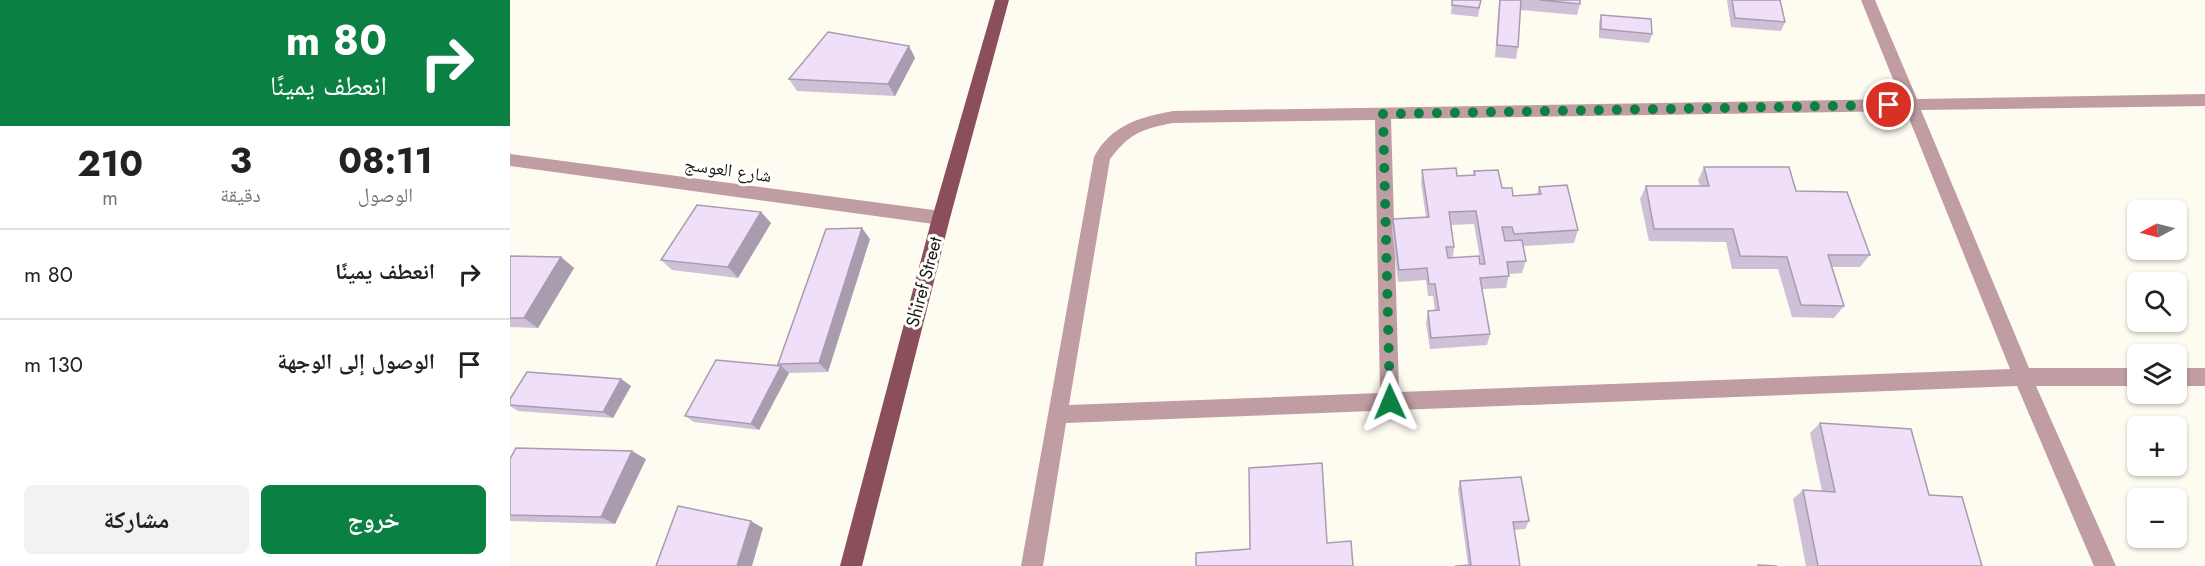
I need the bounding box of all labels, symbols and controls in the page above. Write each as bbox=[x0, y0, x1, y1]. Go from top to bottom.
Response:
text: 80 m bbox=[286, 10, 387, 71]
icon: right bbox=[408, 24, 486, 102]
text: انعطف يمينًا bbox=[270, 66, 387, 105]
pin bbox=[1863, 79, 1914, 130]
icon: arrive bbox=[1872, 88, 1905, 121]
text: 3 bbox=[229, 134, 252, 186]
text: 08:11 bbox=[338, 134, 433, 186]
text: 210 bbox=[77, 137, 143, 189]
street label: شارع العوسج bbox=[683, 151, 773, 189]
text: دقيقة bbox=[220, 181, 261, 210]
text: الوصول bbox=[358, 181, 413, 210]
text: m bbox=[102, 184, 118, 213]
north arrow bbox=[2127, 200, 2187, 260]
map controls bbox=[2127, 200, 2187, 548]
street label: Shiref Street bbox=[899, 233, 949, 330]
text: انعطف يمينًا bbox=[335, 255, 435, 287]
text: 80 m bbox=[24, 258, 73, 290]
icon: right bbox=[453, 258, 486, 291]
button: search bbox=[2127, 272, 2187, 332]
button: layers bbox=[2127, 344, 2187, 404]
text: الوصول إلى الوجهة bbox=[277, 345, 435, 377]
text: 130 m bbox=[24, 348, 83, 380]
icon: arrive bbox=[453, 348, 486, 381]
position arrow bbox=[1358, 370, 1422, 434]
button: + bbox=[2127, 416, 2187, 476]
button: مشاركة bbox=[24, 485, 249, 554]
button: خروج bbox=[261, 485, 486, 554]
button: − bbox=[2127, 488, 2187, 548]

